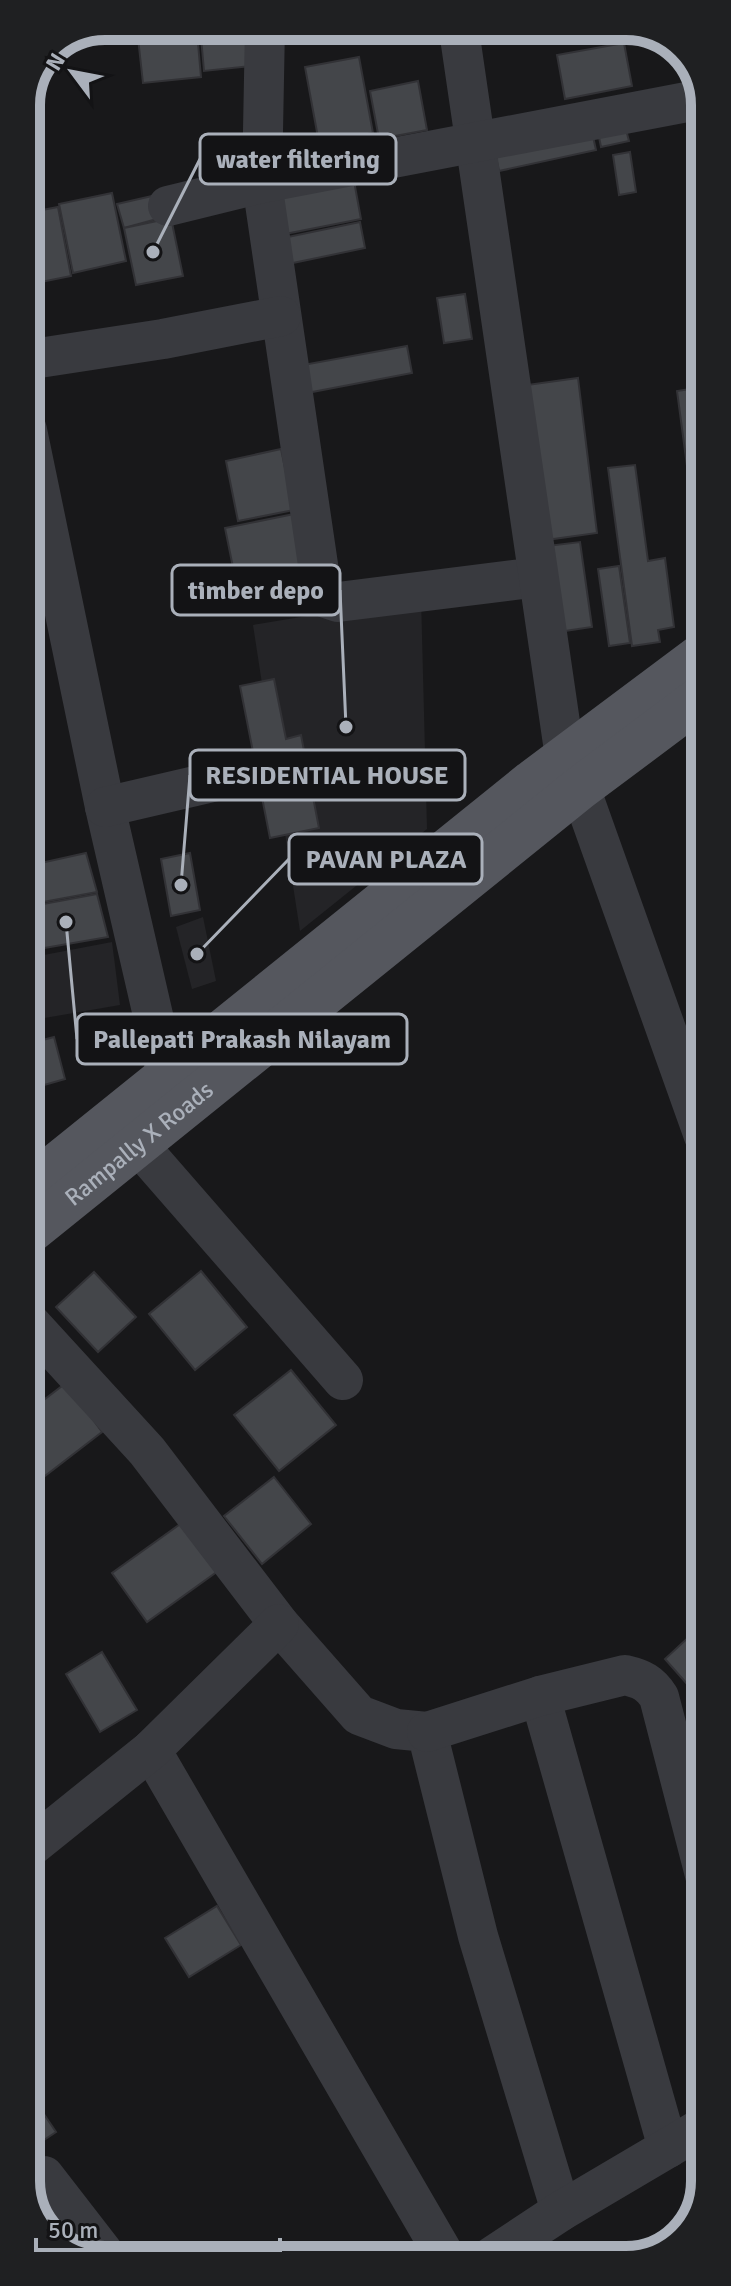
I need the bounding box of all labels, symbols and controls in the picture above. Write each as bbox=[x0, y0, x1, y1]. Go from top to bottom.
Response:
north arrow bbox=[32, 32, 112, 112]
text: N bbox=[40, 48, 71, 75]
callout: water filtering bbox=[200, 134, 396, 184]
text: water filtering bbox=[216, 144, 380, 176]
callout: timber depo bbox=[172, 565, 340, 615]
text: timber depo bbox=[187, 575, 324, 607]
callout: RESIDENTIAL HOUSE bbox=[190, 750, 465, 800]
text: RESIDENTIAL HOUSE bbox=[205, 760, 449, 792]
callout: PAVAN PLAZA bbox=[289, 834, 482, 884]
text: PAVAN PLAZA bbox=[305, 844, 467, 876]
callout: Pallepati Prakash Nilayam bbox=[77, 1014, 407, 1064]
text: Pallepati Prakash Nilayam bbox=[93, 1024, 391, 1056]
street label: Rampally X Roads bbox=[59, 1075, 219, 1212]
scale bar bbox=[36, 2202, 280, 2252]
text: 50 m bbox=[48, 2215, 98, 2245]

